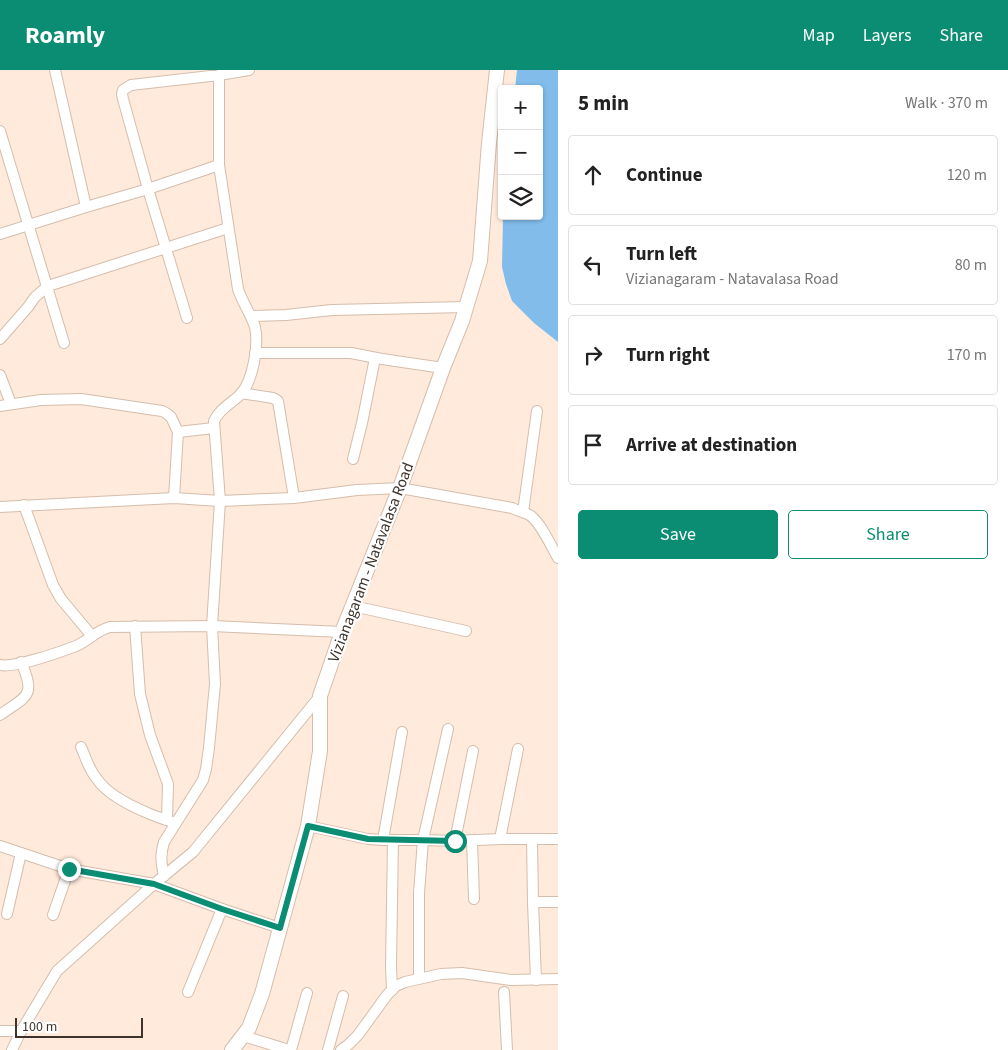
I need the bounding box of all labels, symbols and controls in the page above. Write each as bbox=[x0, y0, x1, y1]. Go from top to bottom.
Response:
text: Roamly bbox=[25, 18, 105, 53]
text: Map bbox=[803, 23, 835, 48]
text: Layers bbox=[863, 23, 912, 48]
text: Share bbox=[940, 23, 983, 48]
map controls bbox=[498, 85, 543, 220]
button: + bbox=[498, 85, 543, 130]
text: 5 min bbox=[578, 88, 629, 118]
text: Walk · 370 m bbox=[905, 92, 988, 114]
button: − bbox=[498, 130, 543, 175]
icon: ahead bbox=[579, 161, 607, 189]
text: Continue bbox=[626, 162, 703, 189]
text: 120 m bbox=[947, 164, 987, 186]
button: layers bbox=[498, 175, 543, 220]
text: Turn left bbox=[626, 241, 697, 268]
icon: left bbox=[579, 251, 607, 279]
text: 80 m bbox=[955, 254, 987, 276]
text: Vizianagaram - Natavalasa Road bbox=[626, 268, 839, 290]
icon: right bbox=[579, 341, 607, 369]
text: Turn right bbox=[626, 342, 710, 369]
text: 170 m bbox=[947, 344, 987, 366]
icon: arrive bbox=[579, 431, 607, 459]
text: Arrive at destination bbox=[626, 432, 797, 459]
street label: Vizianagaram - Natavalasa Road bbox=[323, 459, 419, 666]
button: Save bbox=[578, 510, 778, 559]
button: Share bbox=[788, 510, 988, 559]
route start bbox=[444, 830, 467, 853]
route end bbox=[58, 858, 81, 881]
scale bar bbox=[15, 1015, 142, 1038]
text: 100 m bbox=[22, 1017, 57, 1037]

